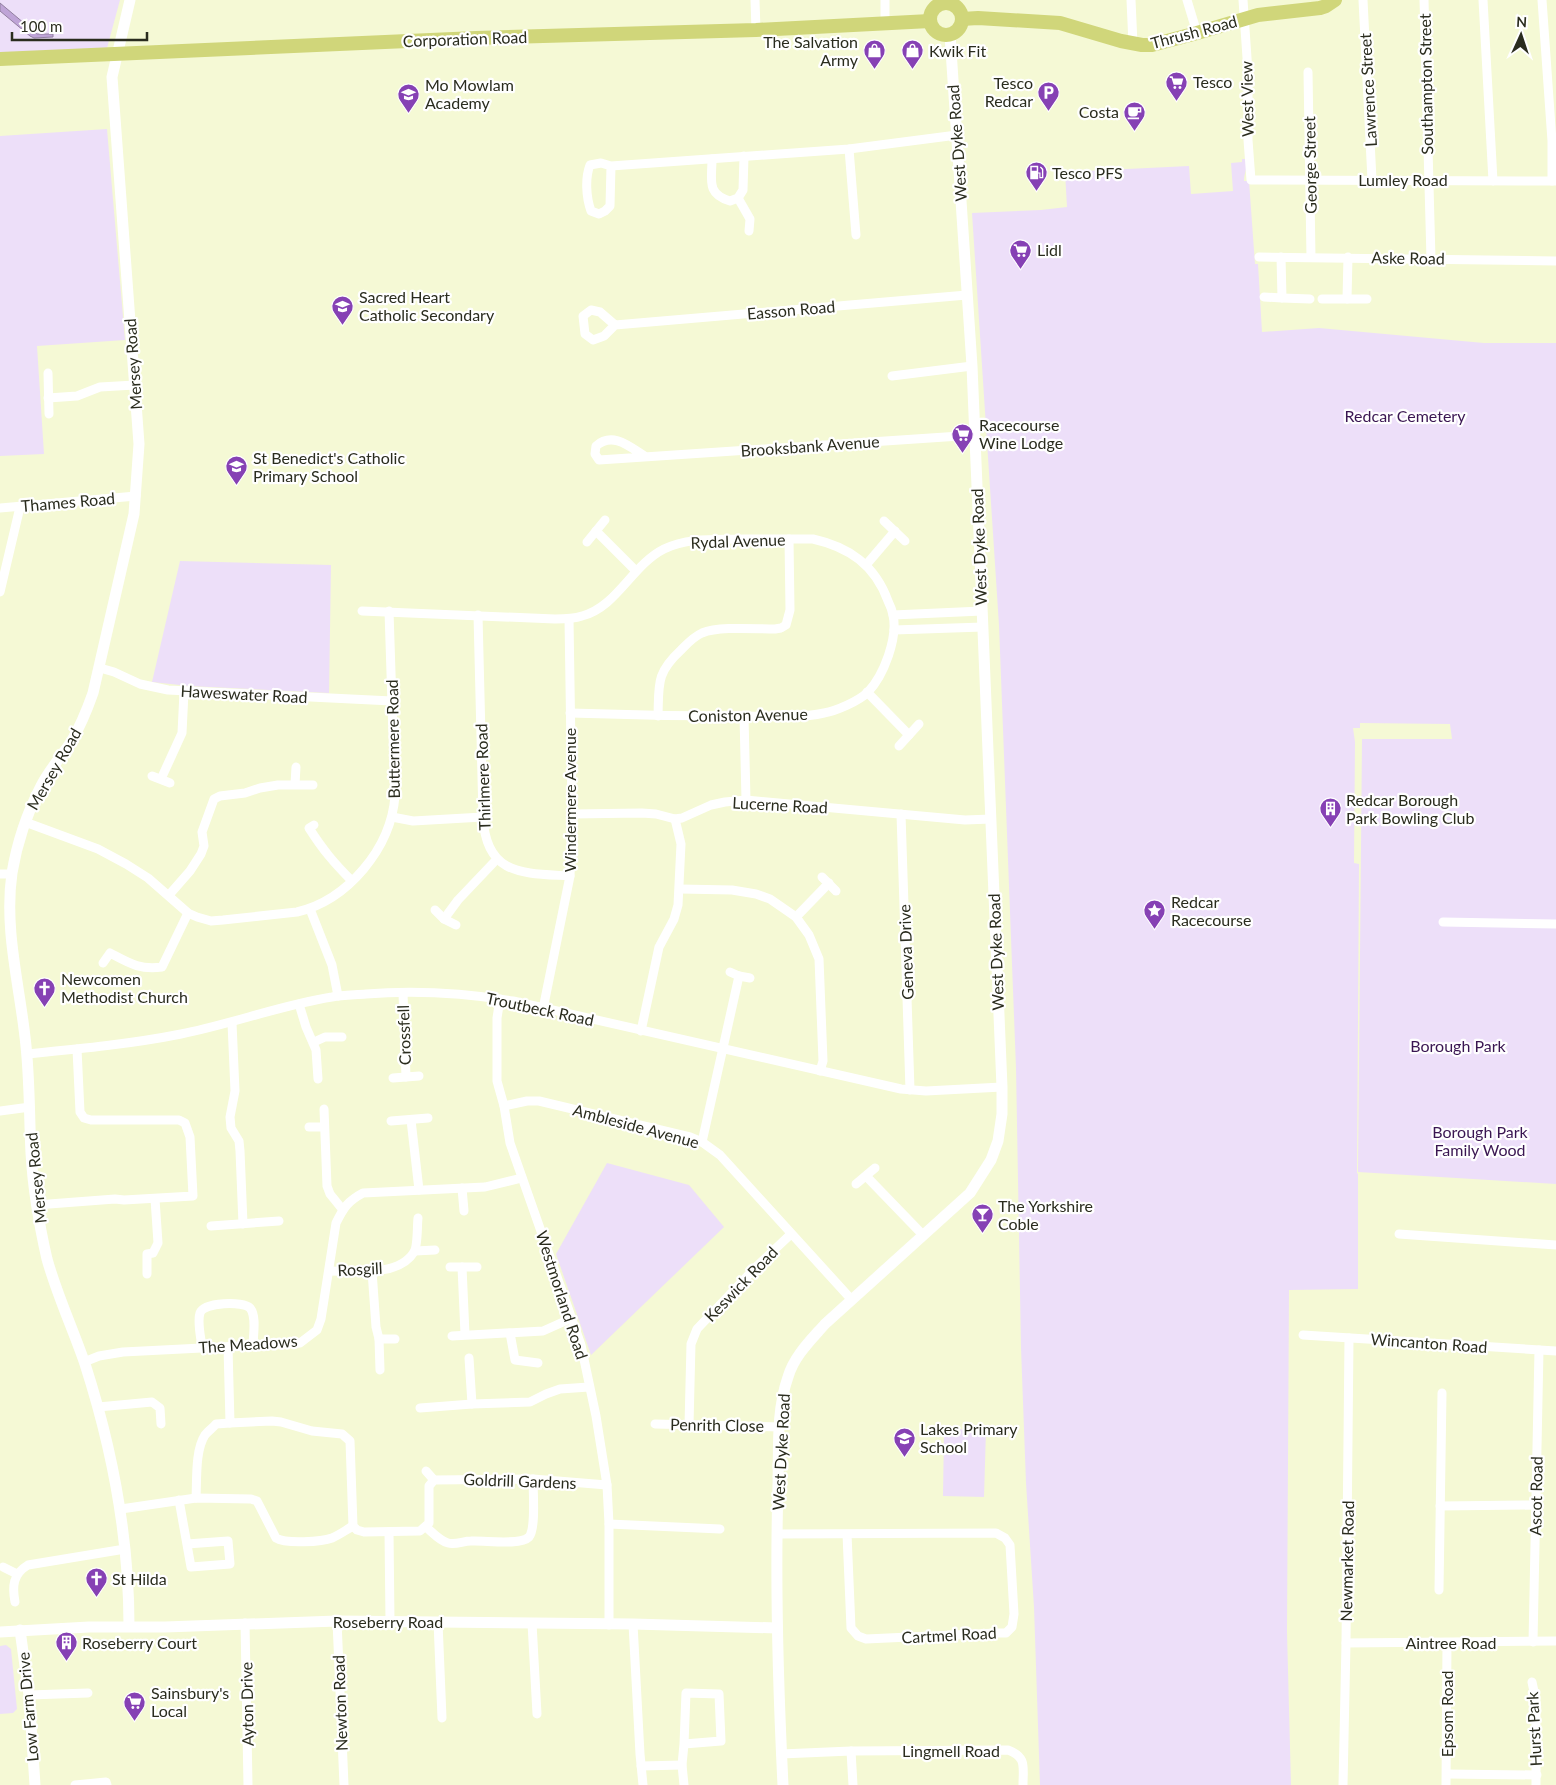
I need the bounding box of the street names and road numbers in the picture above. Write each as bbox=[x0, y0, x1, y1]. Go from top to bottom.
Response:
street label: Thrush Road bbox=[1149, 11, 1239, 52]
street label: Southampton Street bbox=[1415, 13, 1436, 155]
street label: Corporation Road bbox=[402, 27, 528, 50]
street label: Lawrence Street bbox=[1355, 32, 1380, 147]
street label: West View bbox=[1236, 60, 1257, 137]
street label: West Dyke Road bbox=[943, 84, 970, 202]
street label: George Street bbox=[1299, 116, 1320, 214]
street label: Lumley Road bbox=[1358, 170, 1448, 189]
street label: Aske Road bbox=[1371, 247, 1445, 268]
street label: Easson Road bbox=[746, 296, 836, 323]
street label: Mersey Road bbox=[120, 318, 145, 410]
street label: Brooksbank Avenue bbox=[740, 431, 880, 460]
street label: Thames Road bbox=[20, 488, 116, 515]
street label: West Dyke Road bbox=[967, 488, 990, 606]
street label: Rydal Avenue bbox=[690, 529, 786, 552]
street label: Buttermere Road bbox=[382, 679, 403, 799]
street label: Haweswater Road bbox=[180, 681, 308, 706]
street label: Coniston Avenue bbox=[688, 704, 808, 725]
street label: Thirlmere Road bbox=[471, 723, 494, 831]
street label: Mersey Road bbox=[22, 724, 85, 813]
street label: Windermere Avenue bbox=[560, 728, 579, 872]
street label: Lucerne Road bbox=[732, 793, 828, 816]
street label: West Dyke Road bbox=[984, 893, 1007, 1011]
street label: Geneva Drive bbox=[894, 904, 917, 1000]
street label: Troutbeck Road bbox=[484, 988, 596, 1029]
street label: Crossfell bbox=[393, 1004, 414, 1066]
street label: Ambleside Avenue bbox=[571, 1100, 701, 1151]
street label: Mersey Road bbox=[21, 1132, 50, 1225]
street label: Westmorland Road bbox=[533, 1228, 592, 1362]
street label: Keswick Road bbox=[700, 1242, 781, 1325]
street label: Rosgill bbox=[337, 1258, 383, 1279]
street label: Wincanton Road bbox=[1370, 1329, 1488, 1356]
street label: The Meadows bbox=[198, 1331, 298, 1356]
street label: West Dyke Road bbox=[768, 1393, 793, 1511]
street label: Penrith Close bbox=[670, 1414, 764, 1435]
street label: Ascot Road bbox=[1525, 1456, 1546, 1536]
street label: Goldrill Gardens bbox=[463, 1469, 577, 1492]
street label: Newmarket Road bbox=[1336, 1500, 1357, 1622]
street label: Roseberry Road bbox=[333, 1612, 443, 1631]
street label: Cartmel Road bbox=[901, 1623, 997, 1646]
street label: Aintree Road bbox=[1405, 1633, 1497, 1652]
street label: Low Farm Drive bbox=[13, 1651, 42, 1763]
street label: Newton Road bbox=[328, 1655, 351, 1751]
street label: Ayton Drive bbox=[236, 1662, 257, 1746]
street label: Epsom Road bbox=[1437, 1671, 1456, 1757]
street label: Hurst Park bbox=[1522, 1690, 1545, 1767]
street label: Lingmell Road bbox=[902, 1741, 1000, 1760]

